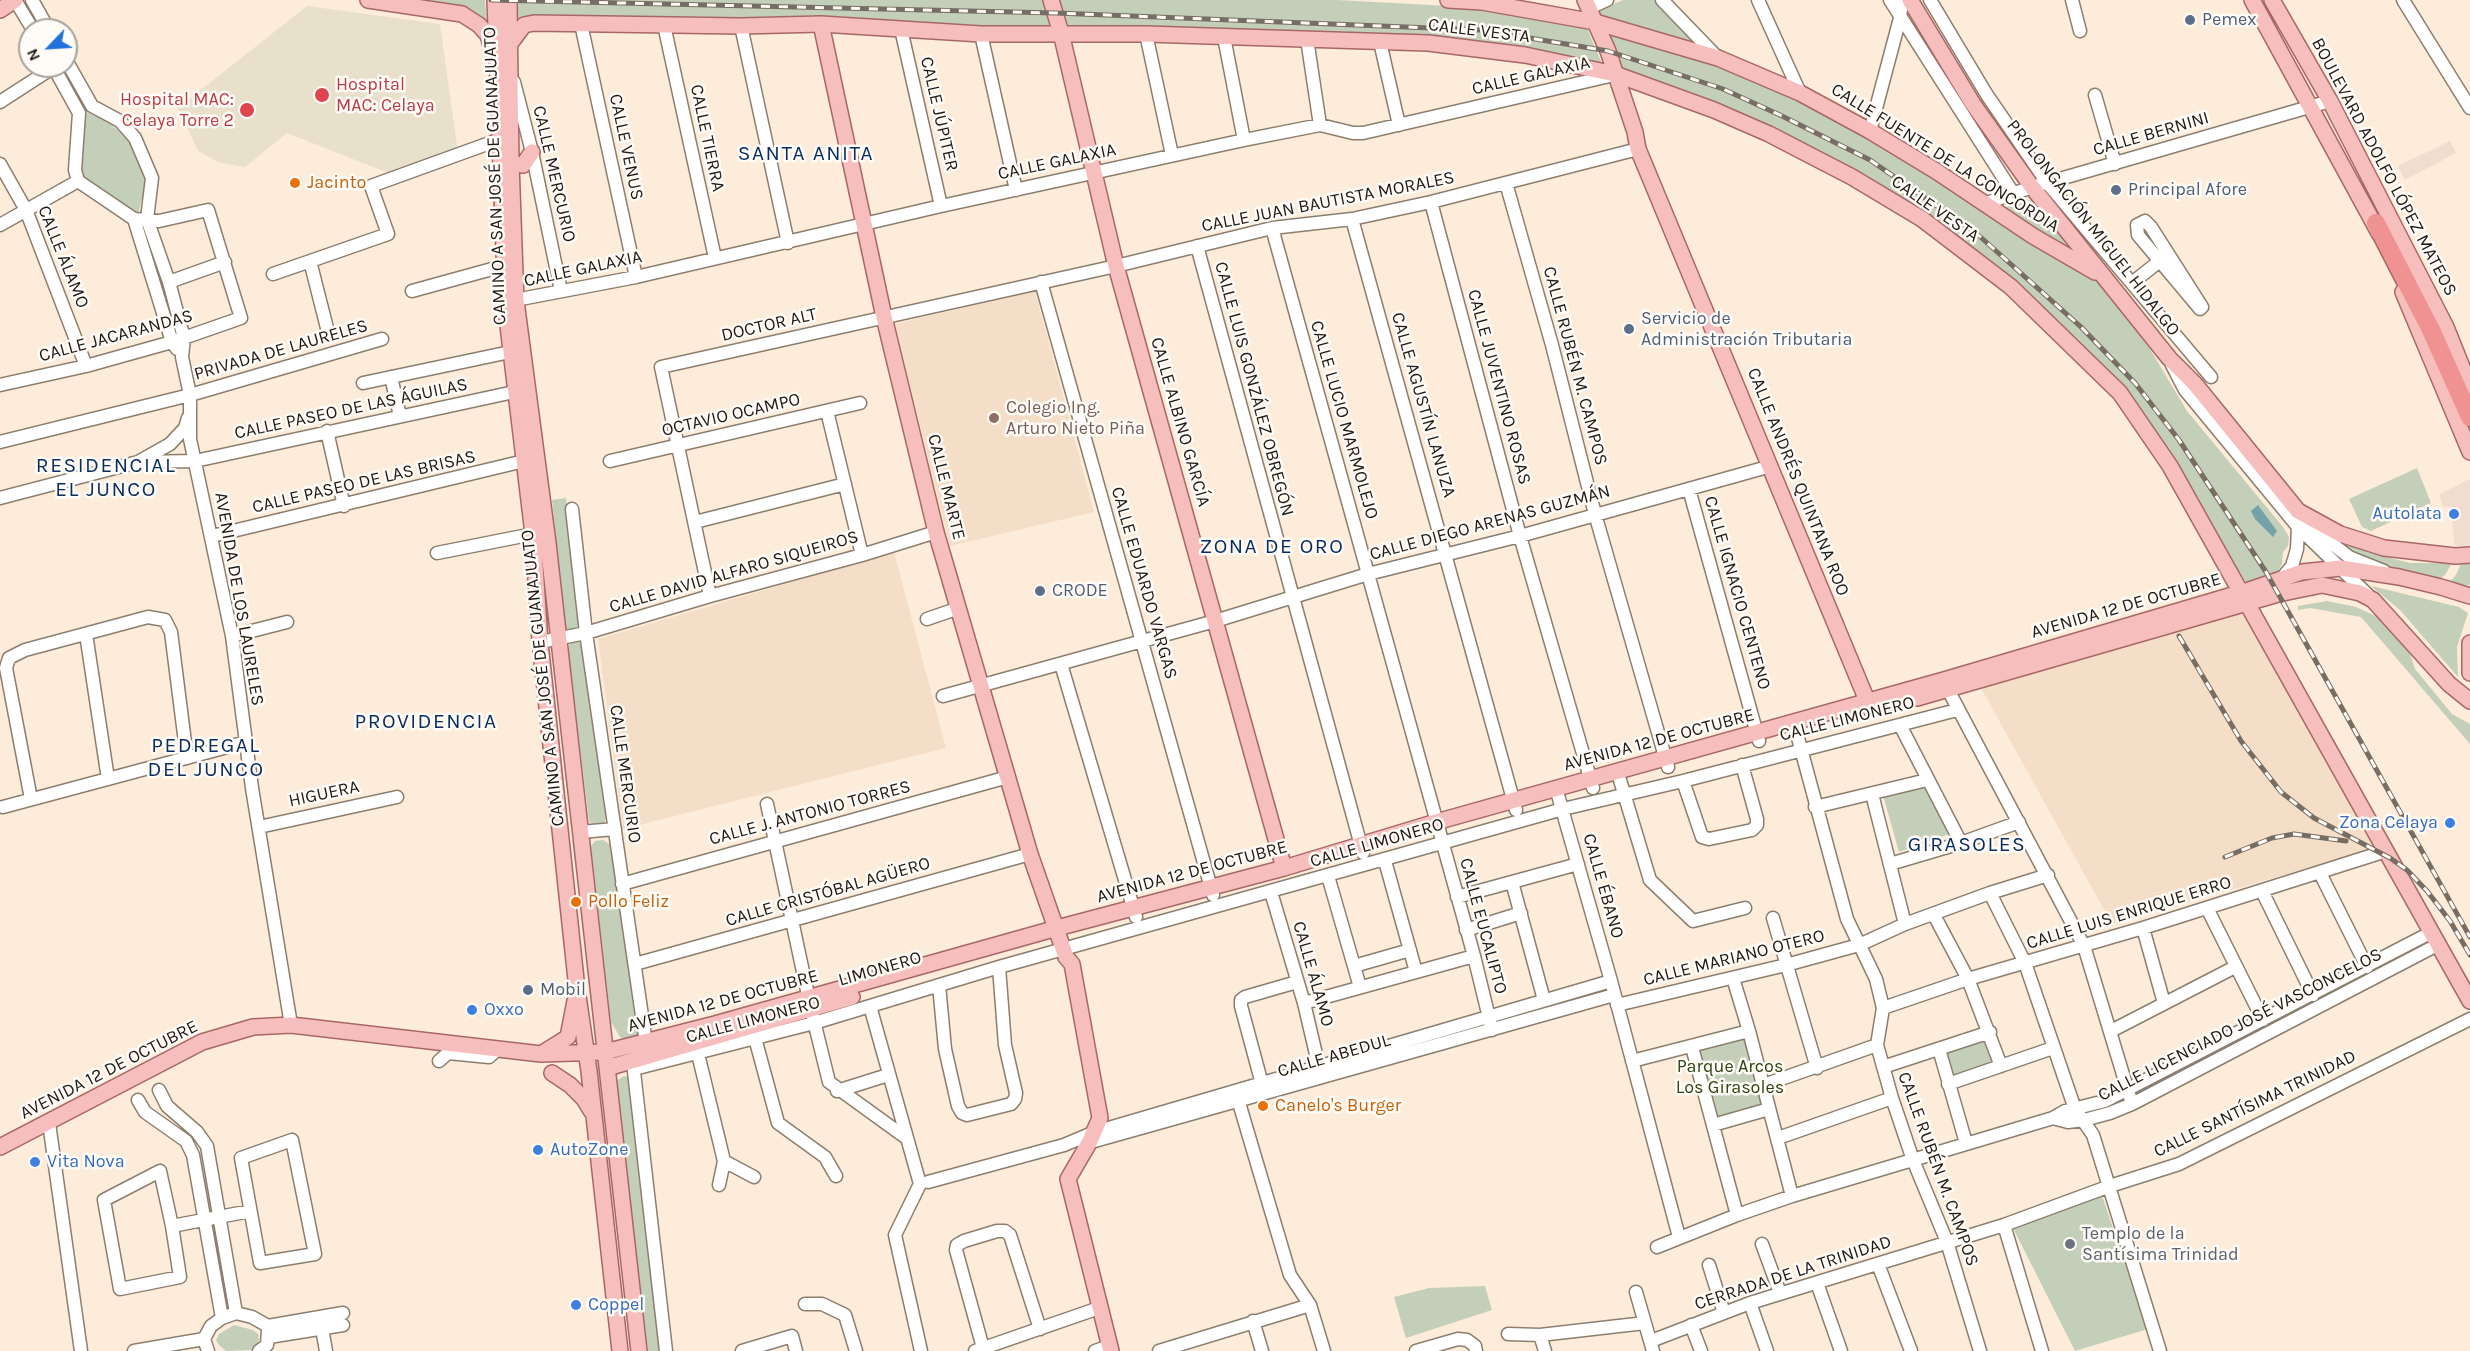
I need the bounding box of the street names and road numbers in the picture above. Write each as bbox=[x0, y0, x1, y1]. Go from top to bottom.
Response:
street label: CALLE VESTA bbox=[1427, 14, 1531, 48]
street label: CAMINO A SAN JOSÉ DE GUANAJUATO bbox=[479, 27, 511, 325]
street label: BOULEVARD ADOLFO LÓPEZ MATEOS bbox=[2307, 34, 2461, 300]
street label: CALLE GALAXIA bbox=[1470, 52, 1592, 100]
street label: CALLE JÚPITER bbox=[915, 55, 963, 173]
street label: CALLE FUENTE DE LA CONCORDIA bbox=[1827, 79, 2063, 237]
street label: CALLE TIERRA bbox=[685, 82, 729, 194]
street label: CALLE VENUS bbox=[604, 92, 648, 202]
street label: CALLE MERCURIO bbox=[528, 104, 580, 244]
street label: CALLE BERNINI bbox=[2091, 107, 2211, 161]
street label: PROLONGACIÓN MIGUEL HIDALGO bbox=[2002, 116, 2184, 340]
street label: CALLE GALAXIA bbox=[996, 139, 1118, 185]
street label: CALLE JUAN BAUTISTA MORALES bbox=[1200, 167, 1456, 237]
street label: CALLE VESTA bbox=[1887, 171, 1983, 247]
street label: CALLE ÁLAMO bbox=[33, 203, 93, 311]
street label: CALLE GALAXIA bbox=[522, 246, 644, 292]
street label: CALLE LUIS GONZÁLEZ OBREGÓN bbox=[1210, 259, 1298, 519]
street label: CALLE RUBÉN M. CAMPOS bbox=[1538, 264, 1612, 468]
street label: CALLE JUVENTINO ROSAS bbox=[1463, 287, 1535, 487]
street label: DOCTOR ALT bbox=[719, 304, 819, 346]
street label: CALLE JACARANDAS bbox=[37, 305, 195, 367]
street label: CALLE AGUSTÍN LANUZA bbox=[1386, 310, 1460, 500]
street label: PRIVADA DE LAURELES bbox=[192, 315, 370, 385]
street label: CALLE LUCIO MARMOLEJO bbox=[1305, 318, 1383, 522]
street label: CALLE ALBINO GARCÍA bbox=[1145, 335, 1215, 509]
street label: CALLE ANDRÉS QUINTANA ROO bbox=[1742, 365, 1854, 599]
street label: CALLE PASEO DE LAS ÁGUILAS bbox=[233, 374, 469, 444]
street label: OCTAVIO OCAMPO bbox=[660, 389, 802, 441]
street label: CALLE MARTE bbox=[922, 432, 970, 542]
street label: CALLE PASEO DE LAS BRISAS bbox=[250, 446, 478, 518]
street label: CALLE DIEGO ARENAS GUZMÁN bbox=[1367, 480, 1613, 566]
street label: CALLE EDUARDO VARGAS bbox=[1106, 484, 1182, 682]
street label: AVENIDA DE LOS LAURELES bbox=[210, 491, 268, 707]
street label: CALLE IGNACIO CENTENO bbox=[1699, 494, 1775, 692]
street label: CALLE DAVID ALFARO SIQUEIROS bbox=[607, 526, 861, 618]
street label: CAMINO A SAN JOSÉ DE GUANAJUATO bbox=[517, 529, 569, 827]
street label: AVENIDA 12 DE OCTUBRE bbox=[2029, 569, 2223, 643]
street label: CALLE LIMONERO bbox=[1777, 692, 1917, 746]
street label: CALLE MERCURIO bbox=[605, 703, 645, 845]
street label: AVENIDA 12 DE OCTUBRE bbox=[1561, 704, 1757, 776]
street label: HIGUERA bbox=[287, 776, 361, 812]
street label: CALLE J. ANTONIO TORRES bbox=[707, 776, 913, 850]
street label: CALLE LIMONERO bbox=[1308, 814, 1446, 872]
street label: CALLE ÉBANO bbox=[1578, 831, 1628, 941]
street label: AVENIDA 12 DE OCTUBRE bbox=[1094, 836, 1290, 908]
street label: CALLE CRISTÓBAL AGÜERO bbox=[723, 852, 933, 932]
street label: CALLE EUCALIPTO bbox=[1454, 856, 1512, 996]
street label: CALLE LUIS ENRIQUE ERRO bbox=[2024, 872, 2234, 954]
street label: CALLE ÁLAMO bbox=[1288, 919, 1338, 1029]
street label: CALLE MARIANO OTERO bbox=[1641, 925, 1827, 991]
street label: CALLE LICENCIADO JOSÉ VASCONCELOS bbox=[2094, 944, 2386, 1106]
street label: LIMONERO bbox=[836, 947, 924, 991]
street label: AVENIDA 12 DE OCTUBRE bbox=[625, 965, 821, 1037]
street label: CALLE LIMONERO bbox=[684, 992, 822, 1048]
street label: AVENIDA 12 DE OCTUBRE bbox=[17, 1016, 201, 1124]
street label: CALLE ABEDUL bbox=[1275, 1030, 1393, 1082]
street label: CALLE SANTÍSIMA TRINIDAD bbox=[2150, 1046, 2360, 1162]
street label: CALLE RUBÉN M. CAMPOS bbox=[1893, 1069, 1983, 1269]
street label: CERRADA DE LA TRINIDAD bbox=[1692, 1231, 1894, 1315]

